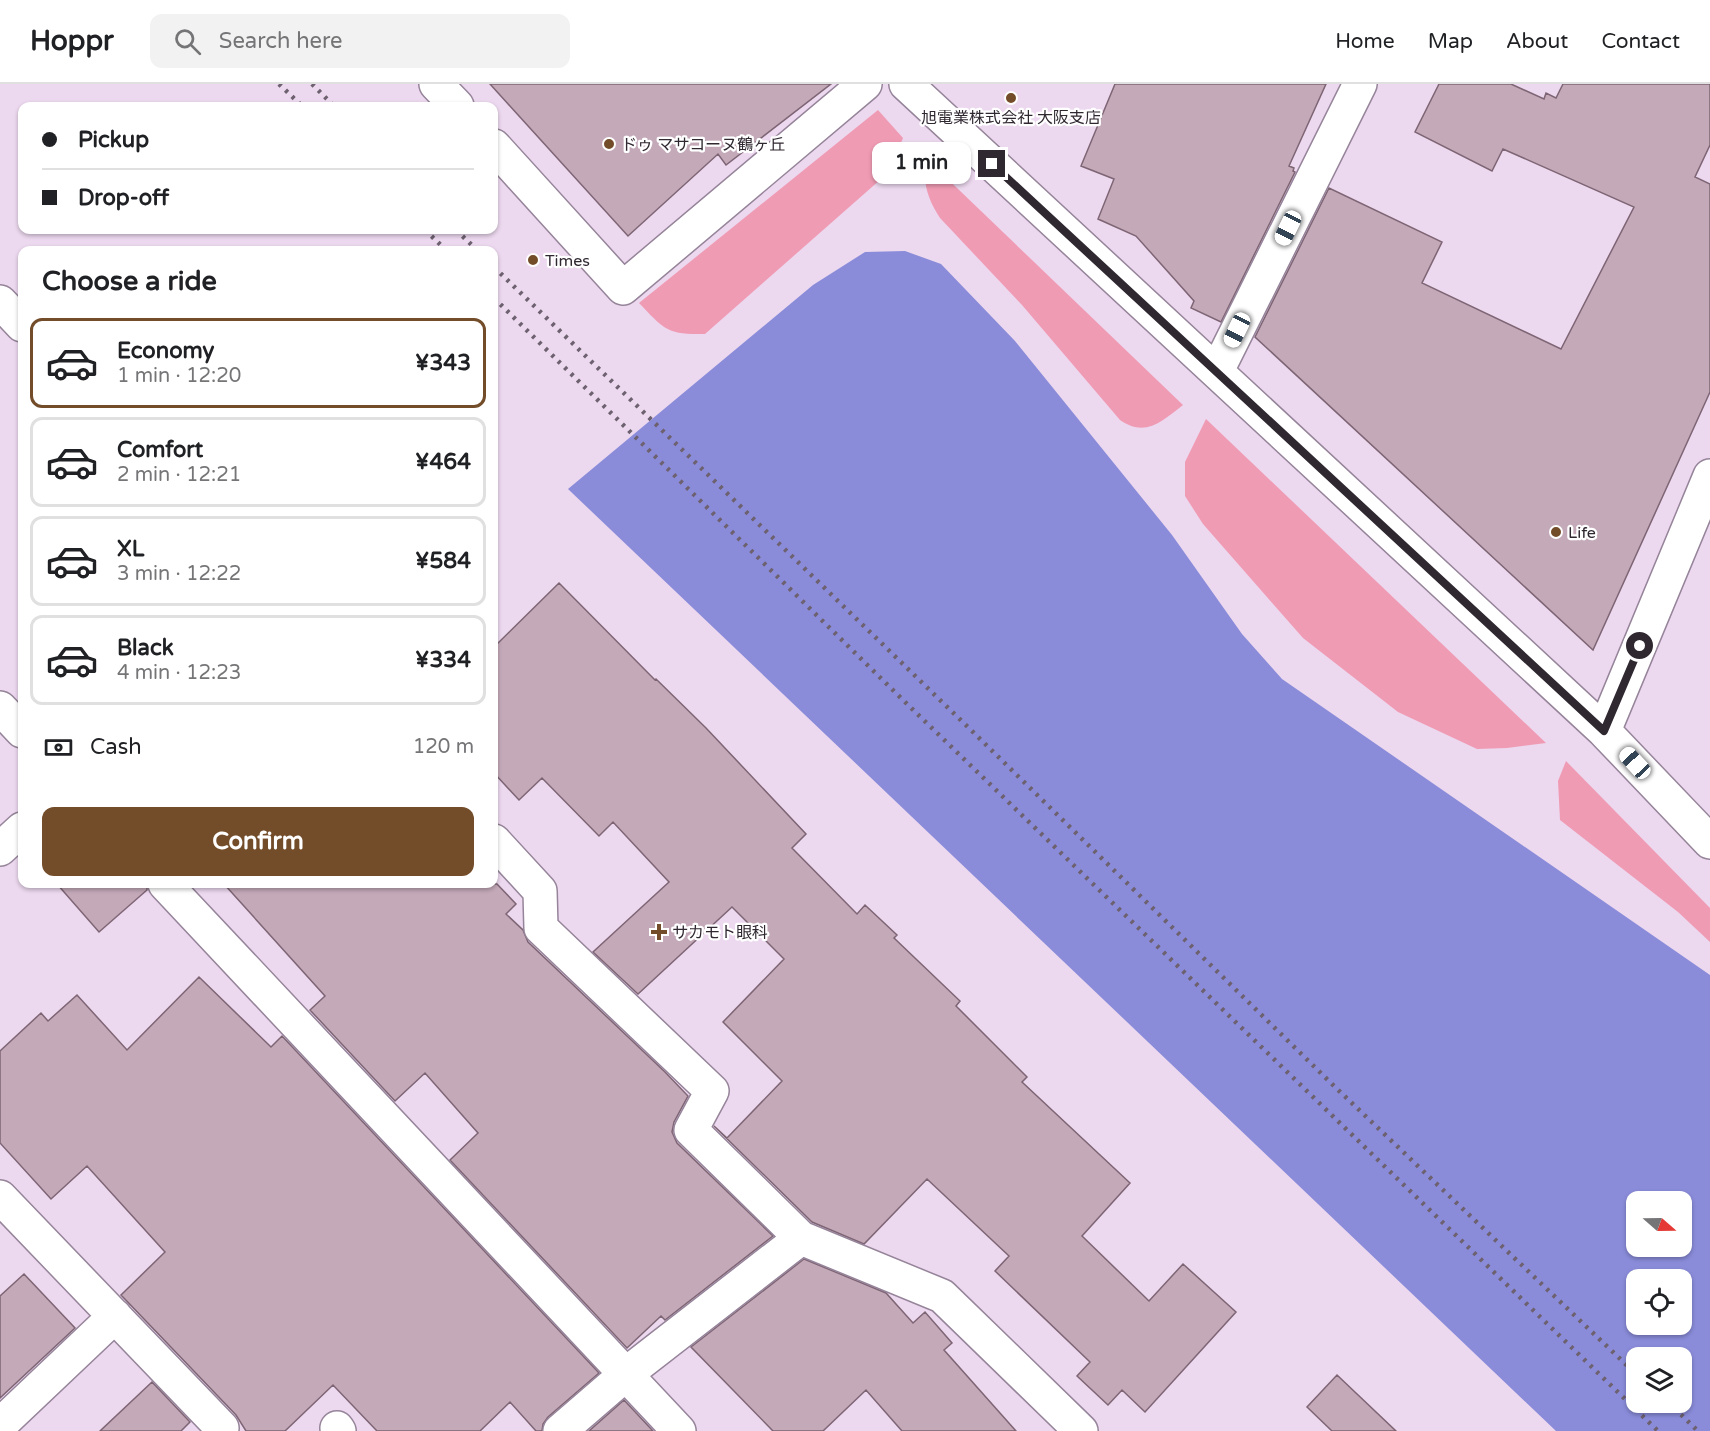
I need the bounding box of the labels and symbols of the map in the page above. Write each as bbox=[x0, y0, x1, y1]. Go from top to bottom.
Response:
marker: 旭電業株式会社 大阪支店 bbox=[1004, 91, 1018, 105]
place label: 旭電業株式会社 大阪支店 bbox=[921, 108, 1101, 128]
place label: ドゥ マサコーヌ鶴ヶ丘 bbox=[621, 135, 785, 155]
marker: ドゥ マサコーヌ鶴ヶ丘 bbox=[602, 137, 616, 151]
callout: 1 min bbox=[872, 143, 971, 185]
route end bbox=[978, 150, 1005, 177]
car bbox=[1272, 208, 1304, 248]
place label: Times bbox=[545, 251, 590, 271]
marker: Times bbox=[526, 253, 540, 267]
car bbox=[1221, 310, 1253, 350]
place label: Life bbox=[1568, 523, 1596, 543]
marker: Life bbox=[1549, 525, 1563, 539]
route start bbox=[1626, 632, 1653, 659]
car bbox=[1616, 744, 1654, 782]
marker: サカモト眼科 bbox=[650, 923, 668, 941]
place label: サカモト眼科 bbox=[672, 923, 768, 943]
north arrow bbox=[1626, 1191, 1692, 1257]

